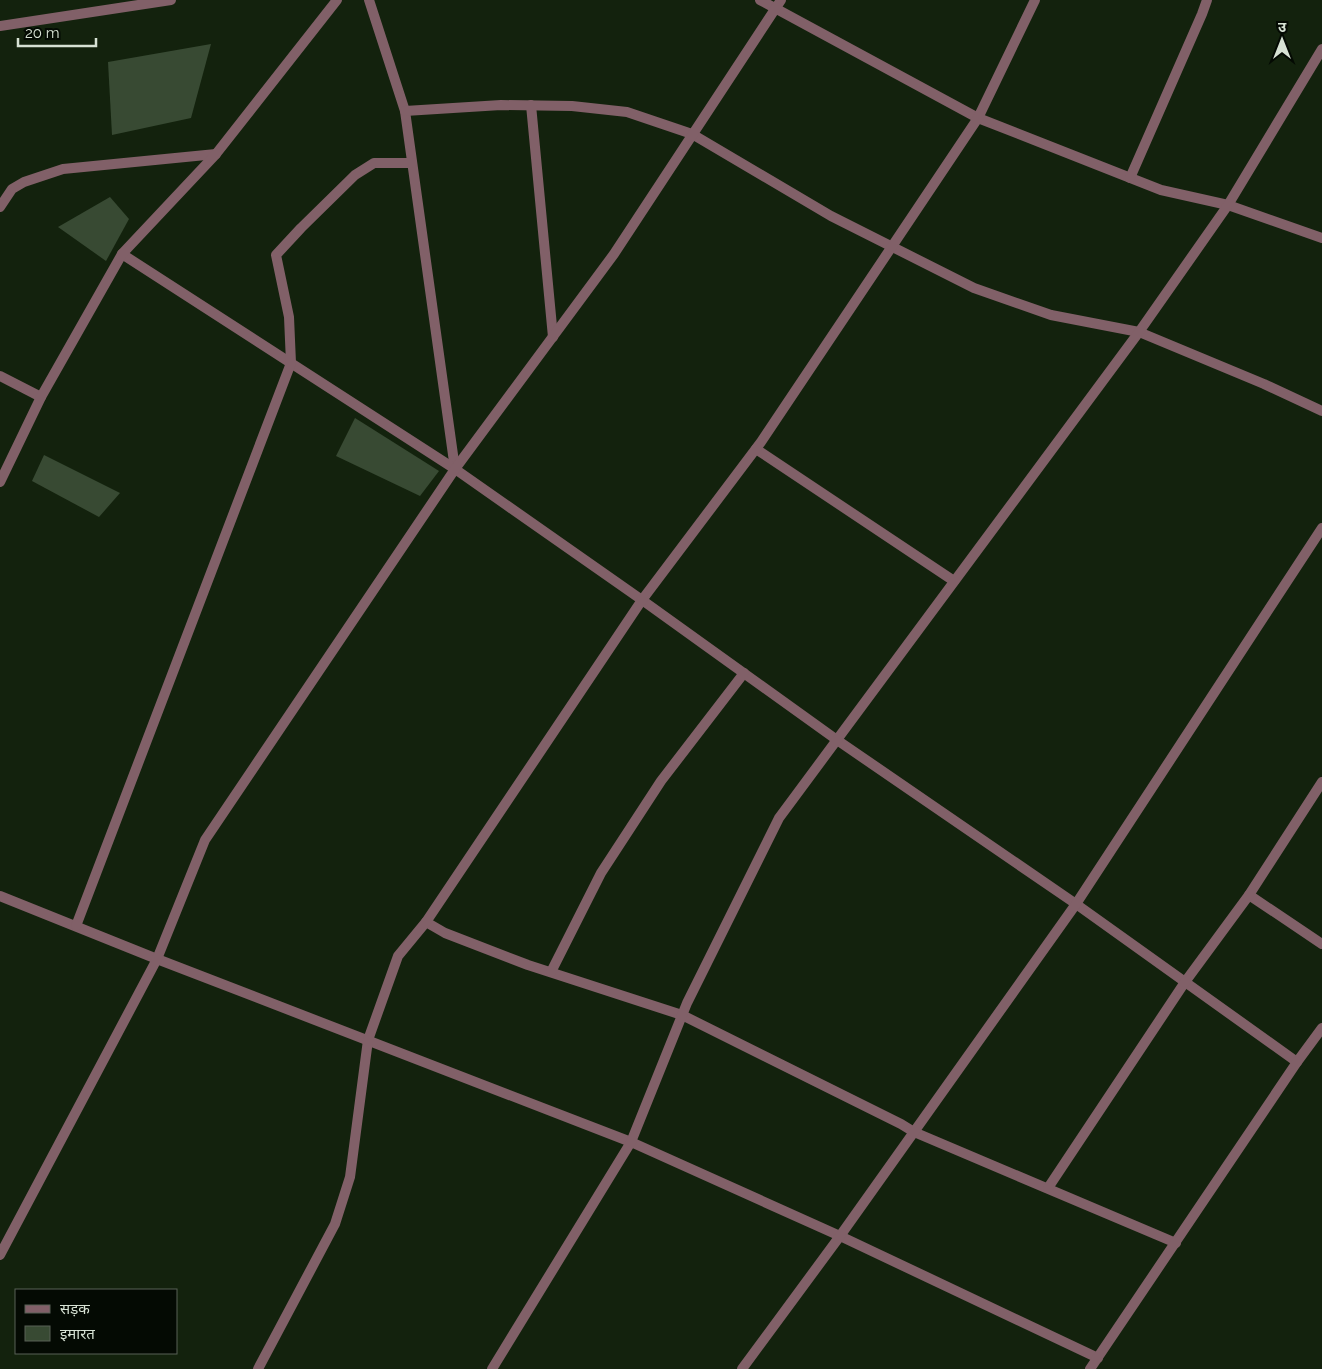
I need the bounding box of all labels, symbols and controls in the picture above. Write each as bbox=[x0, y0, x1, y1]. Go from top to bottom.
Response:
scale bar bbox=[18, 15, 95, 47]
north arrow bbox=[1257, 15, 1307, 65]
text: उ bbox=[1278, 19, 1287, 35]
text: 20 m bbox=[25, 24, 60, 42]
legend bbox=[15, 1289, 178, 1354]
text: सड़क bbox=[60, 1300, 90, 1318]
text: इमारत bbox=[60, 1325, 95, 1343]

